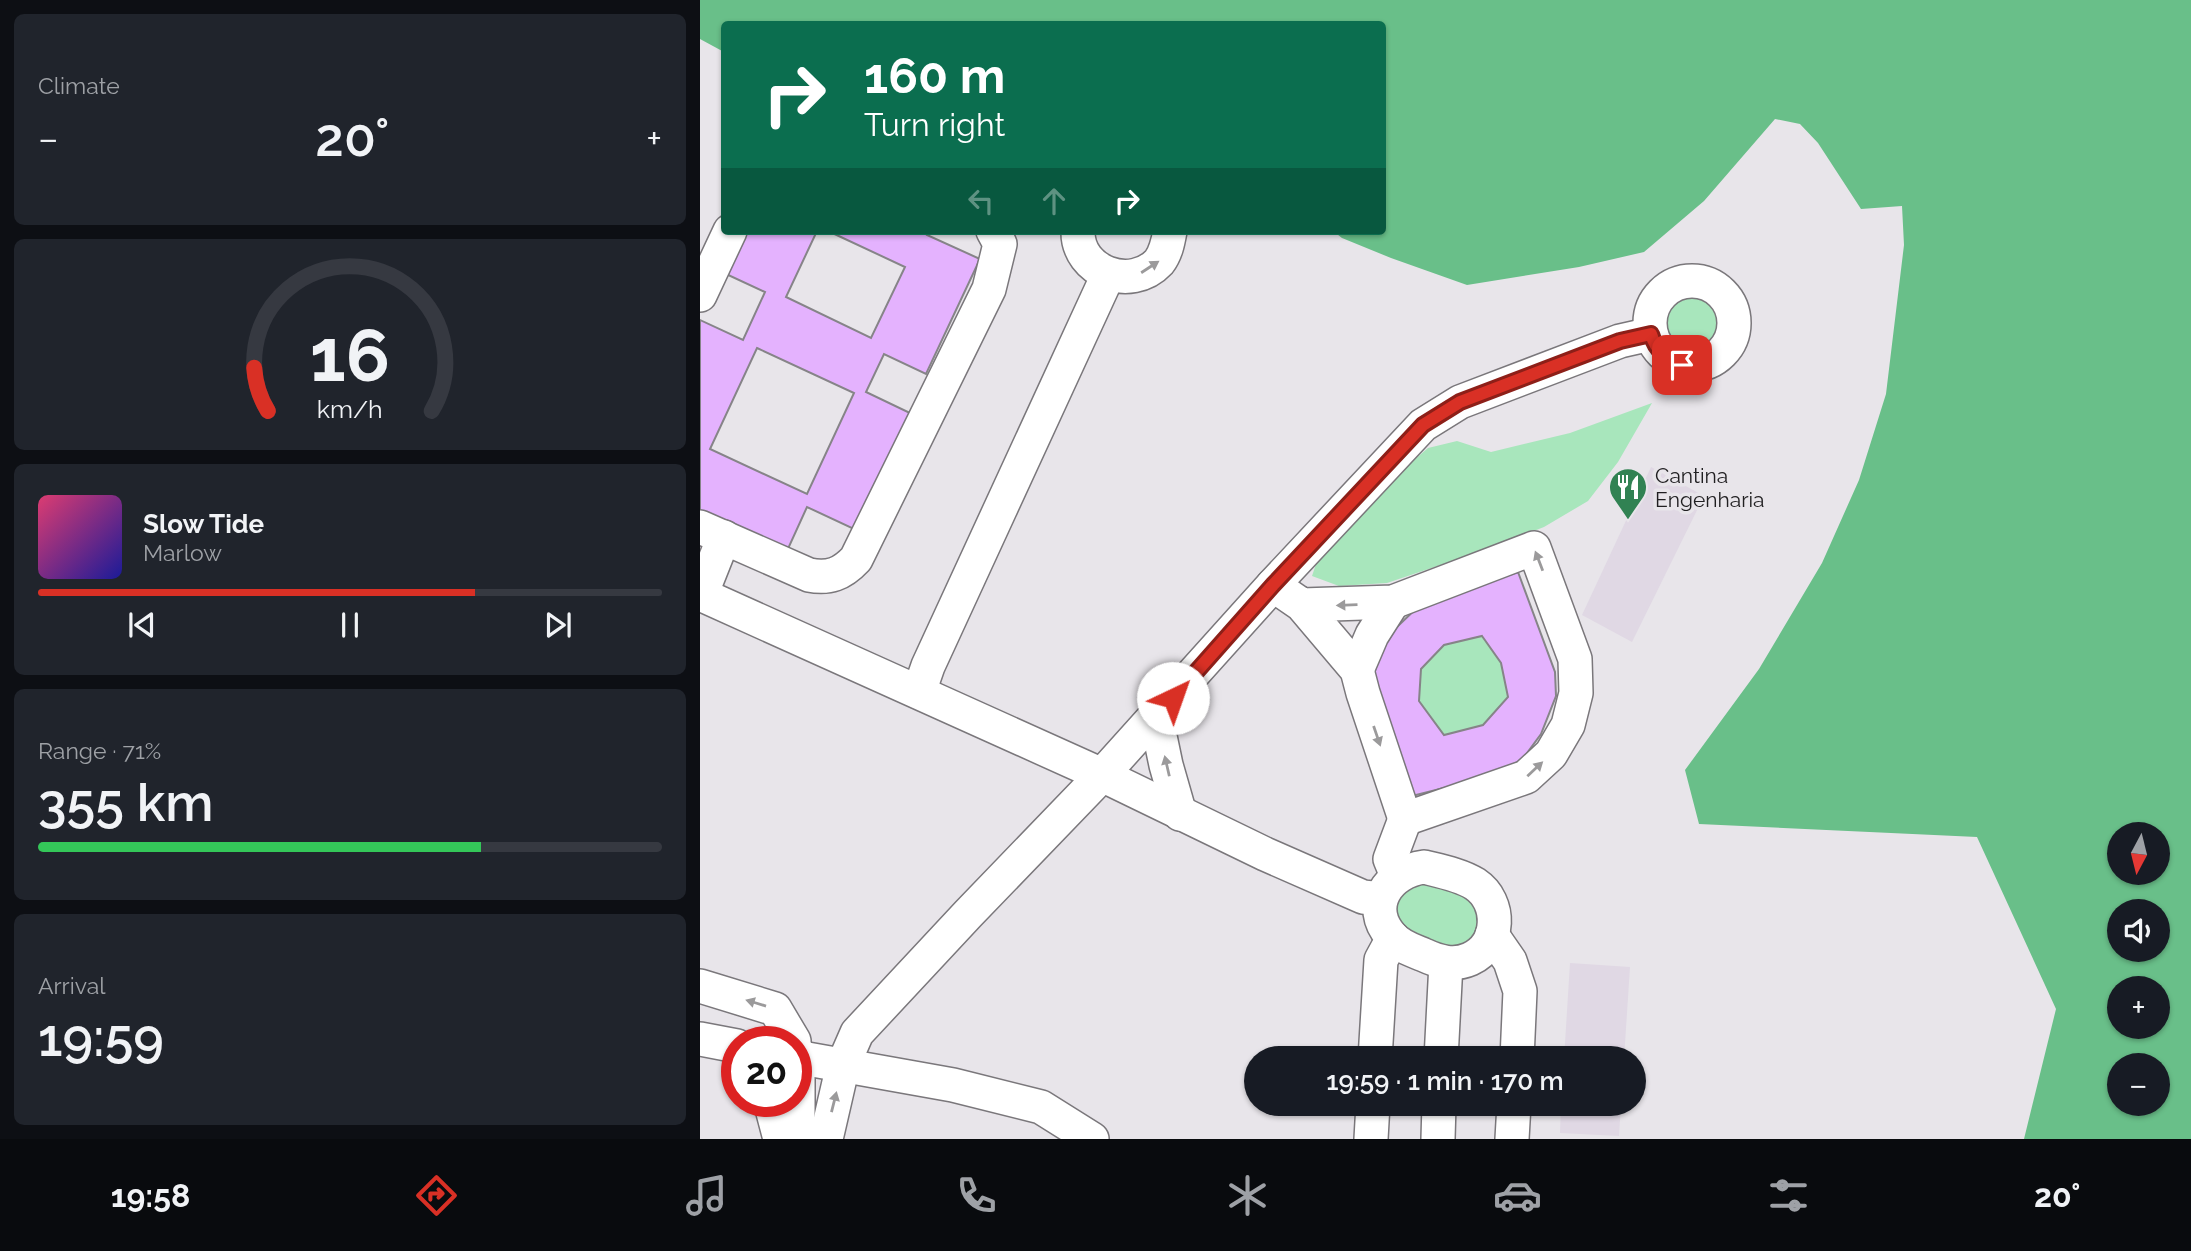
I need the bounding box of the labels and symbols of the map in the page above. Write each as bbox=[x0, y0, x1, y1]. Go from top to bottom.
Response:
one-way arrow bbox=[1140, 260, 1160, 273]
pin bbox=[1652, 335, 1712, 395]
place label: Cantina Engenharia bbox=[1655, 463, 1765, 512]
restaurant icon: Cantina Engenharia bbox=[1607, 466, 1649, 521]
one-way arrow bbox=[1533, 550, 1544, 571]
one-way arrow bbox=[1336, 599, 1358, 610]
position arrow bbox=[1136, 661, 1210, 735]
one-way arrow bbox=[1372, 725, 1383, 746]
one-way arrow bbox=[1161, 755, 1172, 777]
one-way arrow bbox=[1526, 761, 1544, 777]
north arrow bbox=[2107, 822, 2170, 886]
one-way arrow bbox=[745, 997, 766, 1007]
speed limit sign: 20 bbox=[721, 1026, 812, 1117]
one-way arrow bbox=[829, 1091, 840, 1113]

